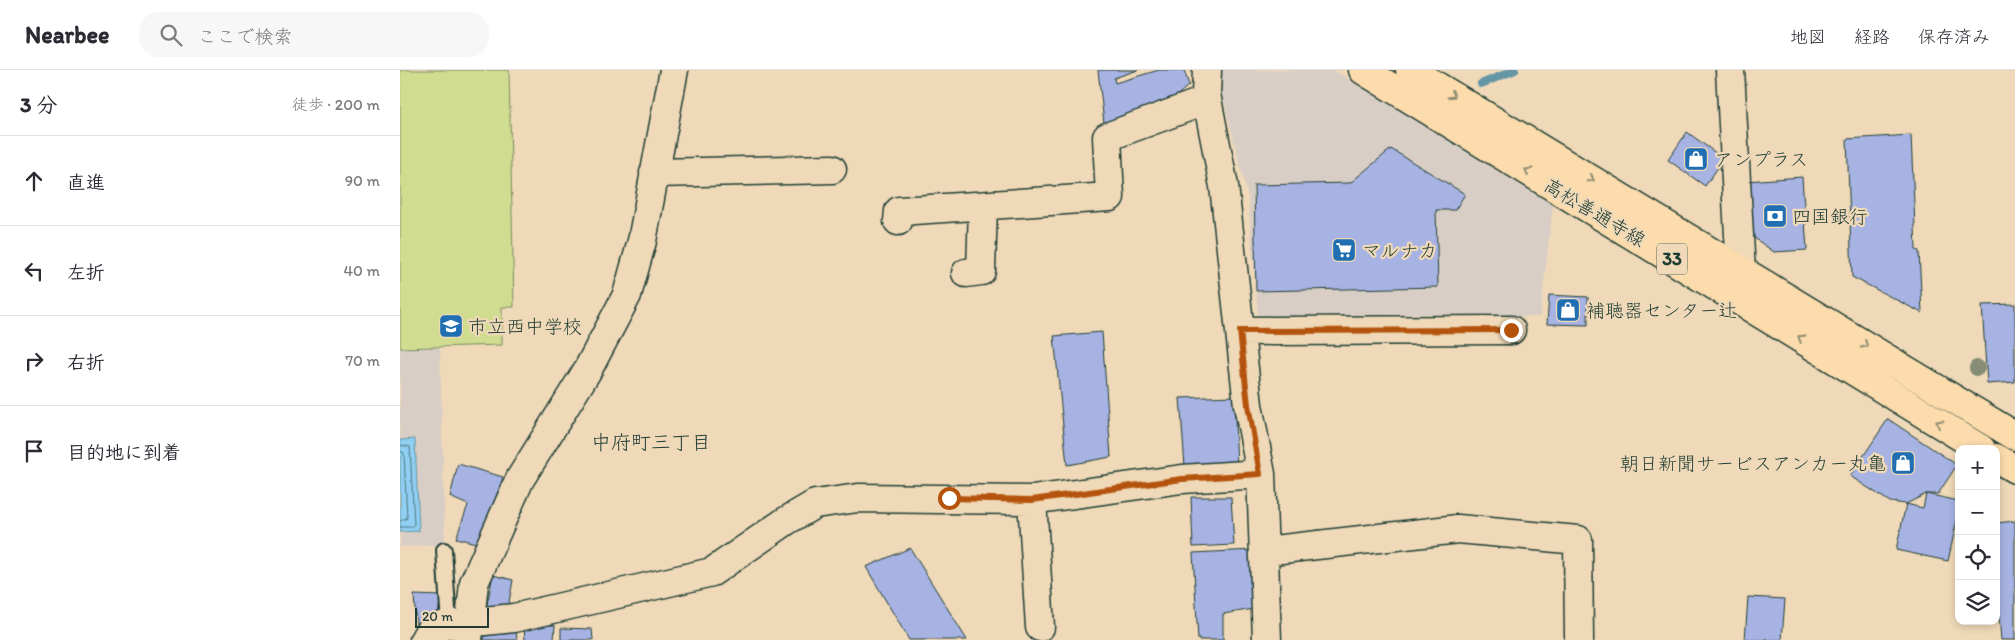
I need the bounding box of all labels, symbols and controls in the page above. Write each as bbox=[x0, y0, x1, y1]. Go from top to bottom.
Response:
search box bbox=[139, 12, 489, 57]
text: Nearbee bbox=[25, 20, 109, 49]
icon: search bbox=[157, 21, 185, 49]
text: ここで検索 bbox=[197, 25, 293, 48]
text: 地図 bbox=[1790, 26, 1826, 48]
text: 経路 bbox=[1854, 26, 1890, 48]
text: 保存済み bbox=[1918, 26, 1990, 48]
one-way arrow bbox=[1447, 89, 1456, 99]
text: 3 分 bbox=[20, 92, 57, 117]
text: 徒歩 · 200 m bbox=[292, 95, 380, 114]
shop icon: アンプラス bbox=[1683, 146, 1709, 172]
place label: アンプラス bbox=[1714, 148, 1808, 171]
icon: ahead bbox=[20, 167, 48, 195]
one-way arrow bbox=[1524, 168, 1533, 178]
text: 直進 bbox=[67, 171, 105, 194]
text: 90 m bbox=[345, 171, 380, 190]
street label: 高松善通寺線 bbox=[1540, 173, 1650, 252]
one-way arrow bbox=[1586, 173, 1595, 183]
bank icon: 四国銀行 bbox=[1762, 203, 1788, 229]
place label: 四国銀行 bbox=[1792, 205, 1868, 228]
supermarket icon: マルナカ bbox=[1331, 237, 1357, 263]
place label: マルナカ bbox=[1362, 239, 1438, 262]
road number: 33 bbox=[1657, 243, 1687, 274]
icon: left bbox=[20, 257, 48, 285]
text: 左折 bbox=[67, 261, 105, 284]
text: 40 m bbox=[343, 261, 380, 280]
shop icon: 補聴器センター辻 bbox=[1555, 297, 1581, 323]
place label: 補聴器センター辻 bbox=[1586, 299, 1737, 322]
school or university icon: 市立西中学校 bbox=[438, 313, 464, 339]
place label: 市立西中学校 bbox=[468, 315, 582, 338]
route end bbox=[1500, 319, 1523, 342]
one-way arrow bbox=[1797, 335, 1806, 345]
one-way arrow bbox=[1859, 338, 1868, 348]
icon: right bbox=[20, 347, 48, 375]
text: 右折 bbox=[67, 351, 105, 374]
text: 70 m bbox=[345, 351, 380, 370]
one-way arrow bbox=[1936, 420, 1945, 430]
district label: 中府町三丁目 bbox=[591, 430, 711, 454]
icon: arrive bbox=[20, 437, 48, 465]
text: 目的地に到着 bbox=[67, 441, 181, 464]
map controls bbox=[1955, 445, 2000, 625]
button: + bbox=[1955, 445, 2000, 490]
shop icon: 朝日新聞サービスアンカー丸亀 bbox=[1890, 450, 1916, 476]
place label: 朝日新聞サービスアンカー丸亀 bbox=[1620, 452, 1886, 475]
route start bbox=[938, 487, 961, 510]
button: − bbox=[1955, 490, 2000, 535]
button: locate bbox=[1955, 535, 2000, 580]
button: layers bbox=[1955, 580, 2000, 625]
scale bar bbox=[415, 605, 489, 628]
text: 20 m bbox=[422, 608, 453, 625]

